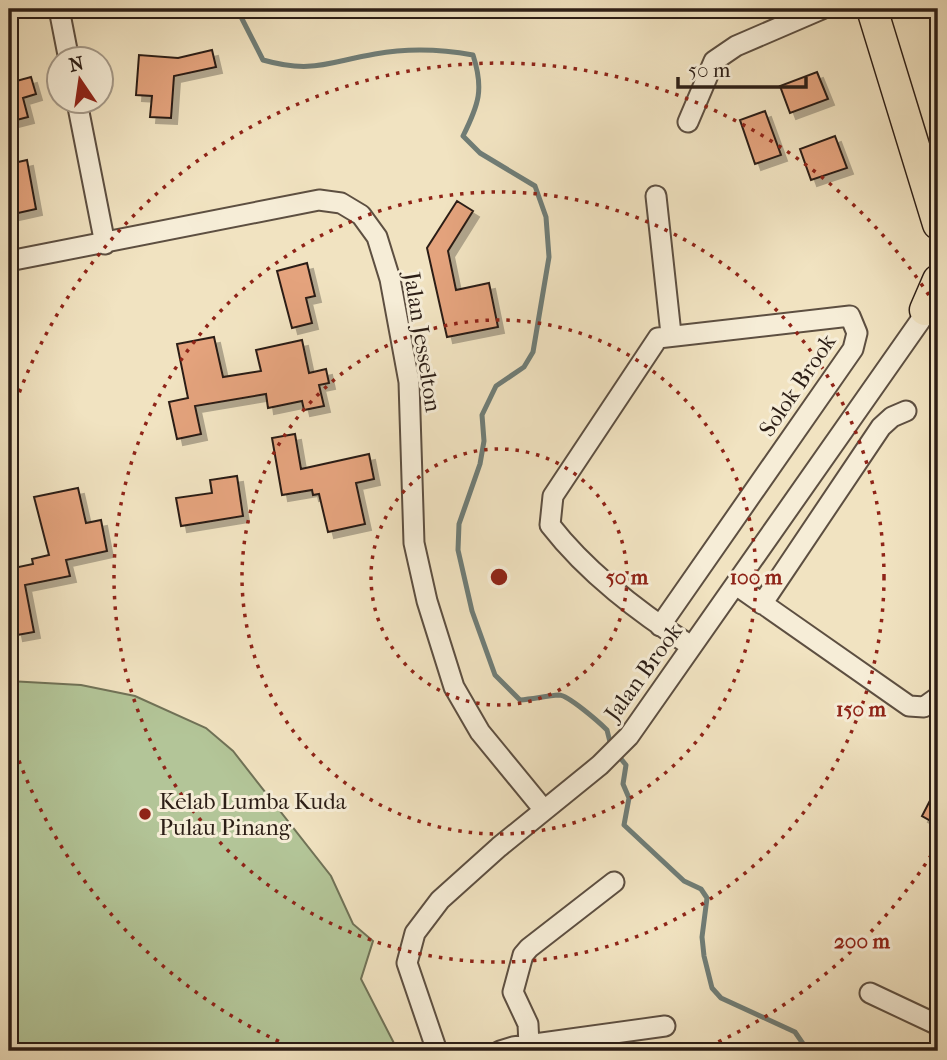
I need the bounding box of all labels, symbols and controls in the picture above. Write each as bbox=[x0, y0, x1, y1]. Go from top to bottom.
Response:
north arrow bbox=[46, 46, 116, 116]
scale bar bbox=[678, 46, 805, 90]
text: N bbox=[67, 52, 86, 77]
text: 50 m bbox=[688, 58, 731, 82]
street label: Jalan Jesselton bbox=[398, 268, 447, 415]
street label: Solok Brook bbox=[753, 328, 842, 442]
centre of rings bbox=[487, 565, 511, 589]
text: 50 m bbox=[606, 565, 649, 589]
text: 100 m bbox=[730, 565, 783, 589]
street label: Jalan Brook bbox=[598, 617, 688, 728]
text: 150 m bbox=[836, 697, 887, 721]
place label: Kelab Lumba Kuda Pulau Pinang bbox=[159, 788, 347, 841]
marker: Kelab Lumba Kuda Pulau Pinang bbox=[137, 806, 153, 822]
text: 200 m bbox=[834, 929, 891, 953]

